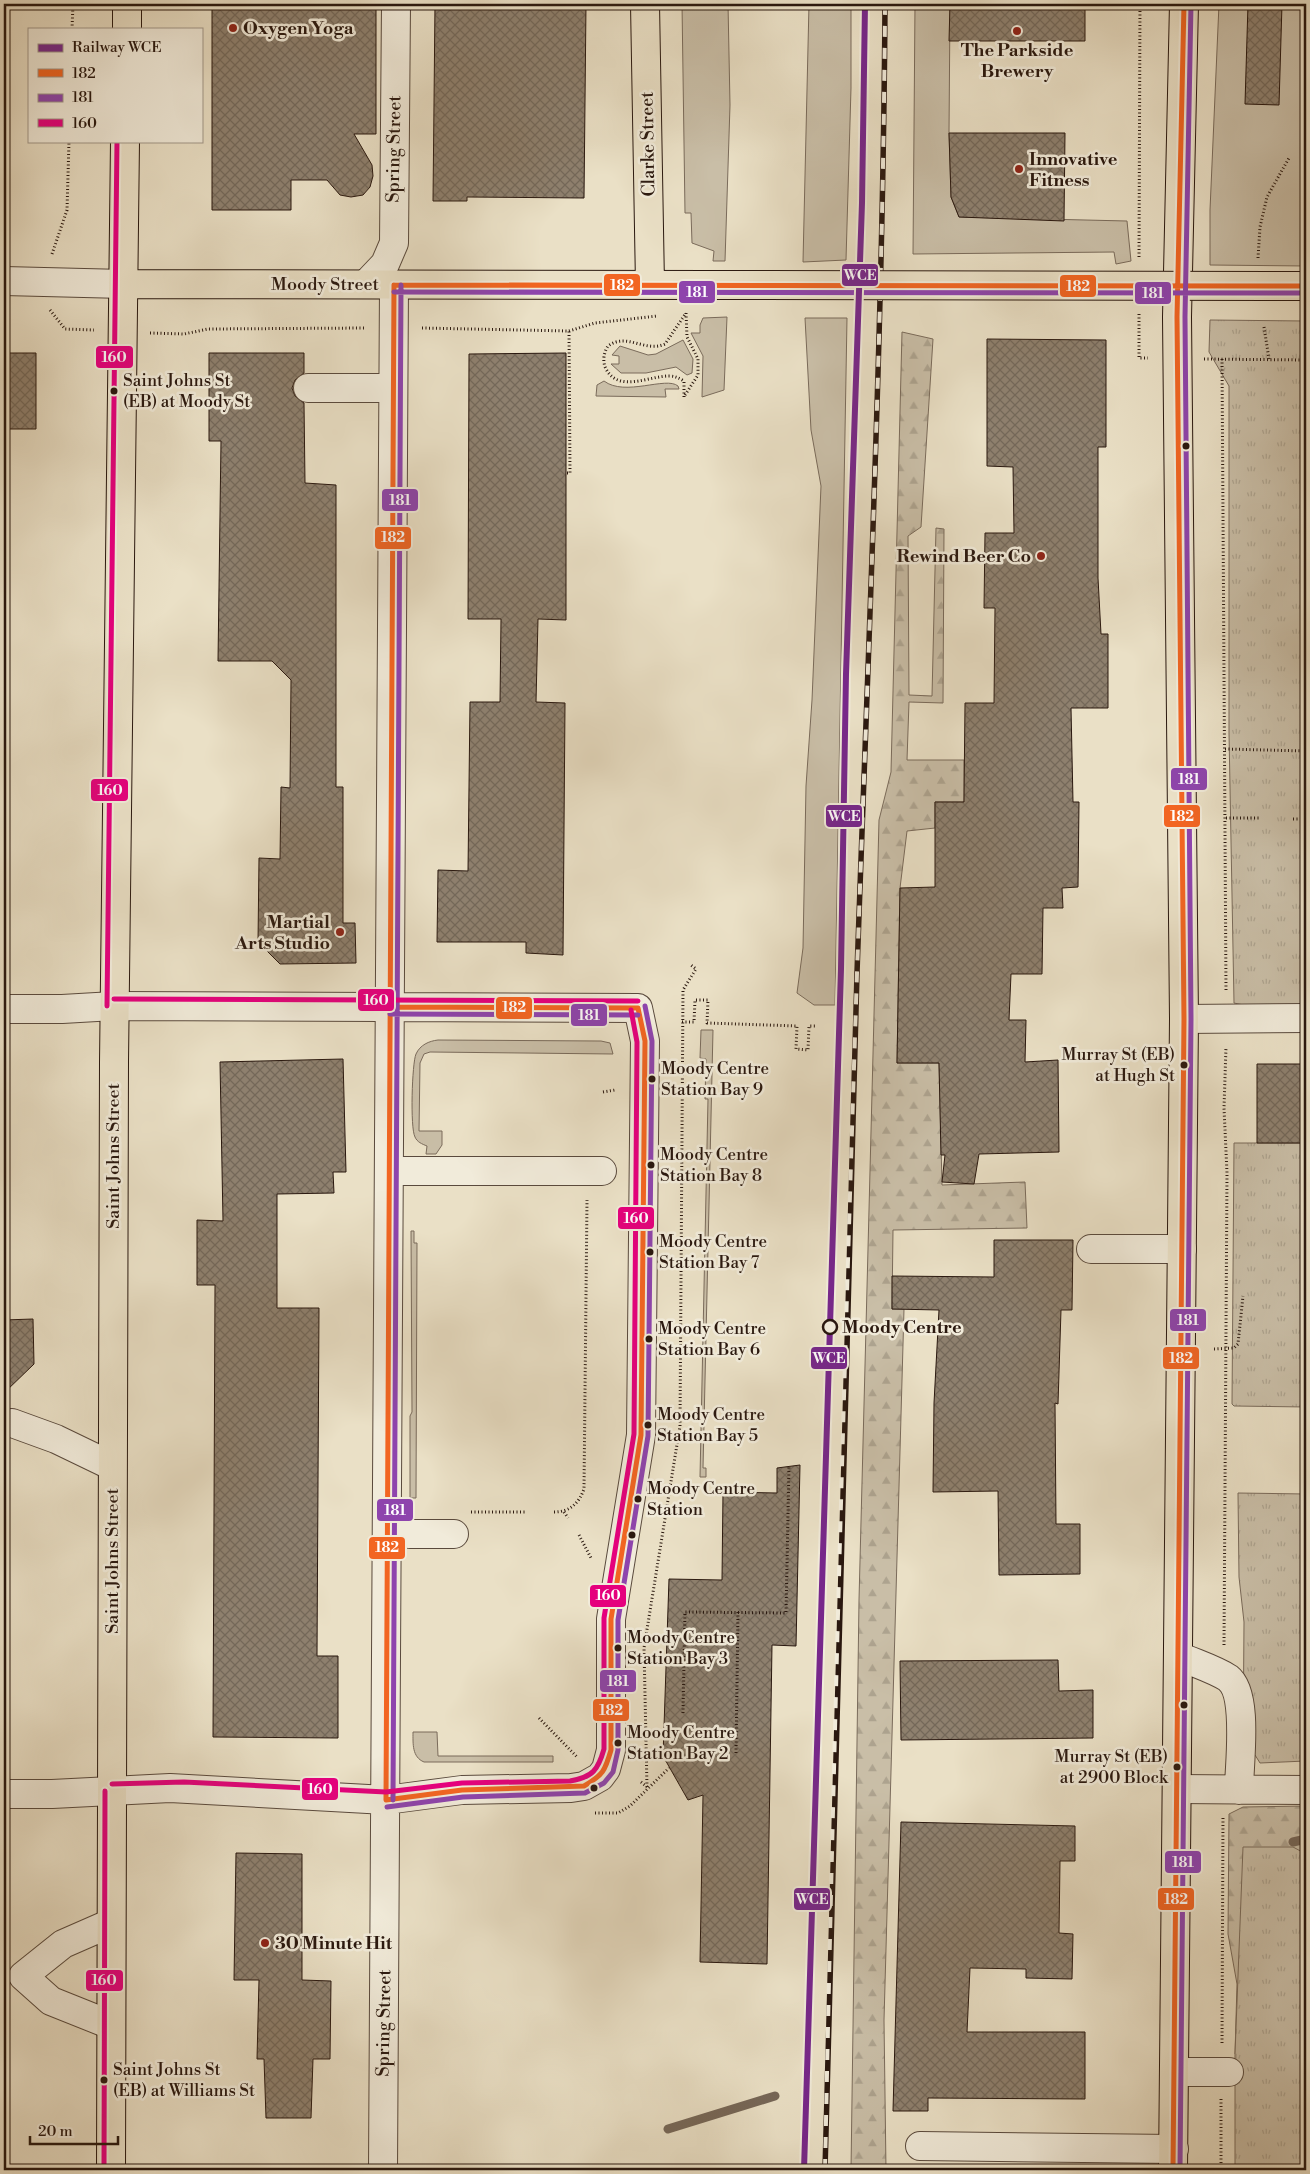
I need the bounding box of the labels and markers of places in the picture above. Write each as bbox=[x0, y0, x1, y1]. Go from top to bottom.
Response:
place label: Oxygen Yoga bbox=[243, 17, 354, 40]
marker: Oxygen Yoga bbox=[227, 22, 239, 34]
marker: The Parkside Brewery bbox=[1011, 25, 1023, 37]
place label: The Parkside Brewery bbox=[961, 39, 1074, 83]
place label: Innovative Fitness bbox=[1029, 148, 1118, 192]
marker: Innovative Fitness bbox=[1013, 163, 1025, 175]
place label: Saint Johns St (EB) at Moody St bbox=[123, 370, 250, 413]
marker: Saint Johns St (EB) at Moody St bbox=[109, 386, 119, 396]
unlabelled marker bbox=[1181, 441, 1191, 451]
place label: Rewind Beer Co bbox=[897, 545, 1031, 568]
marker: Rewind Beer Co bbox=[1035, 550, 1047, 562]
place label: Martial Arts Studio bbox=[234, 911, 330, 955]
marker: Martial Arts Studio bbox=[334, 926, 346, 938]
place label: Murray St (EB) at Hugh St bbox=[1062, 1044, 1175, 1087]
place label: Moody Centre Station Bay 9 bbox=[661, 1058, 769, 1101]
marker: Murray St (EB) at Hugh St bbox=[1179, 1060, 1189, 1070]
marker: Moody Centre Station Bay 9 bbox=[647, 1074, 657, 1084]
place label: Moody Centre Station Bay 8 bbox=[660, 1144, 768, 1187]
marker: Moody Centre Station Bay 8 bbox=[646, 1160, 656, 1170]
place label: Moody Centre Station Bay 7 bbox=[659, 1231, 767, 1274]
marker: Moody Centre Station Bay 7 bbox=[645, 1247, 655, 1257]
place label: Moody Centre bbox=[842, 1316, 962, 1339]
place label: Moody Centre Station Bay 6 bbox=[658, 1318, 766, 1361]
marker: Moody Centre bbox=[822, 1319, 838, 1335]
marker: Moody Centre Station Bay 6 bbox=[644, 1334, 654, 1344]
place label: Moody Centre Station Bay 5 bbox=[657, 1404, 765, 1447]
marker: Moody Centre Station Bay 5 bbox=[643, 1420, 653, 1430]
place label: Moody Centre Station bbox=[647, 1478, 755, 1521]
marker: Moody Centre Station bbox=[633, 1494, 643, 1504]
unlabelled marker bbox=[627, 1530, 637, 1540]
place label: Moody Centre Station Bay 3 bbox=[627, 1627, 735, 1670]
marker: Moody Centre Station Bay 3 bbox=[613, 1643, 623, 1653]
unlabelled marker bbox=[1179, 1700, 1189, 1710]
place label: Moody Centre Station Bay 2 bbox=[627, 1722, 735, 1765]
marker: Moody Centre Station Bay 2 bbox=[613, 1738, 623, 1748]
place label: Murray St (EB) at 2900 Block bbox=[1055, 1746, 1169, 1789]
marker: Murray St (EB) at 2900 Block bbox=[1172, 1762, 1182, 1772]
unlabelled marker bbox=[589, 1783, 599, 1793]
place label: 30 Minute Hit bbox=[275, 1932, 393, 1955]
marker: 30 Minute Hit bbox=[259, 1937, 271, 1949]
place label: Saint Johns St (EB) at Williams St bbox=[113, 2059, 255, 2102]
marker: Saint Johns St (EB) at Williams St bbox=[99, 2075, 109, 2085]

